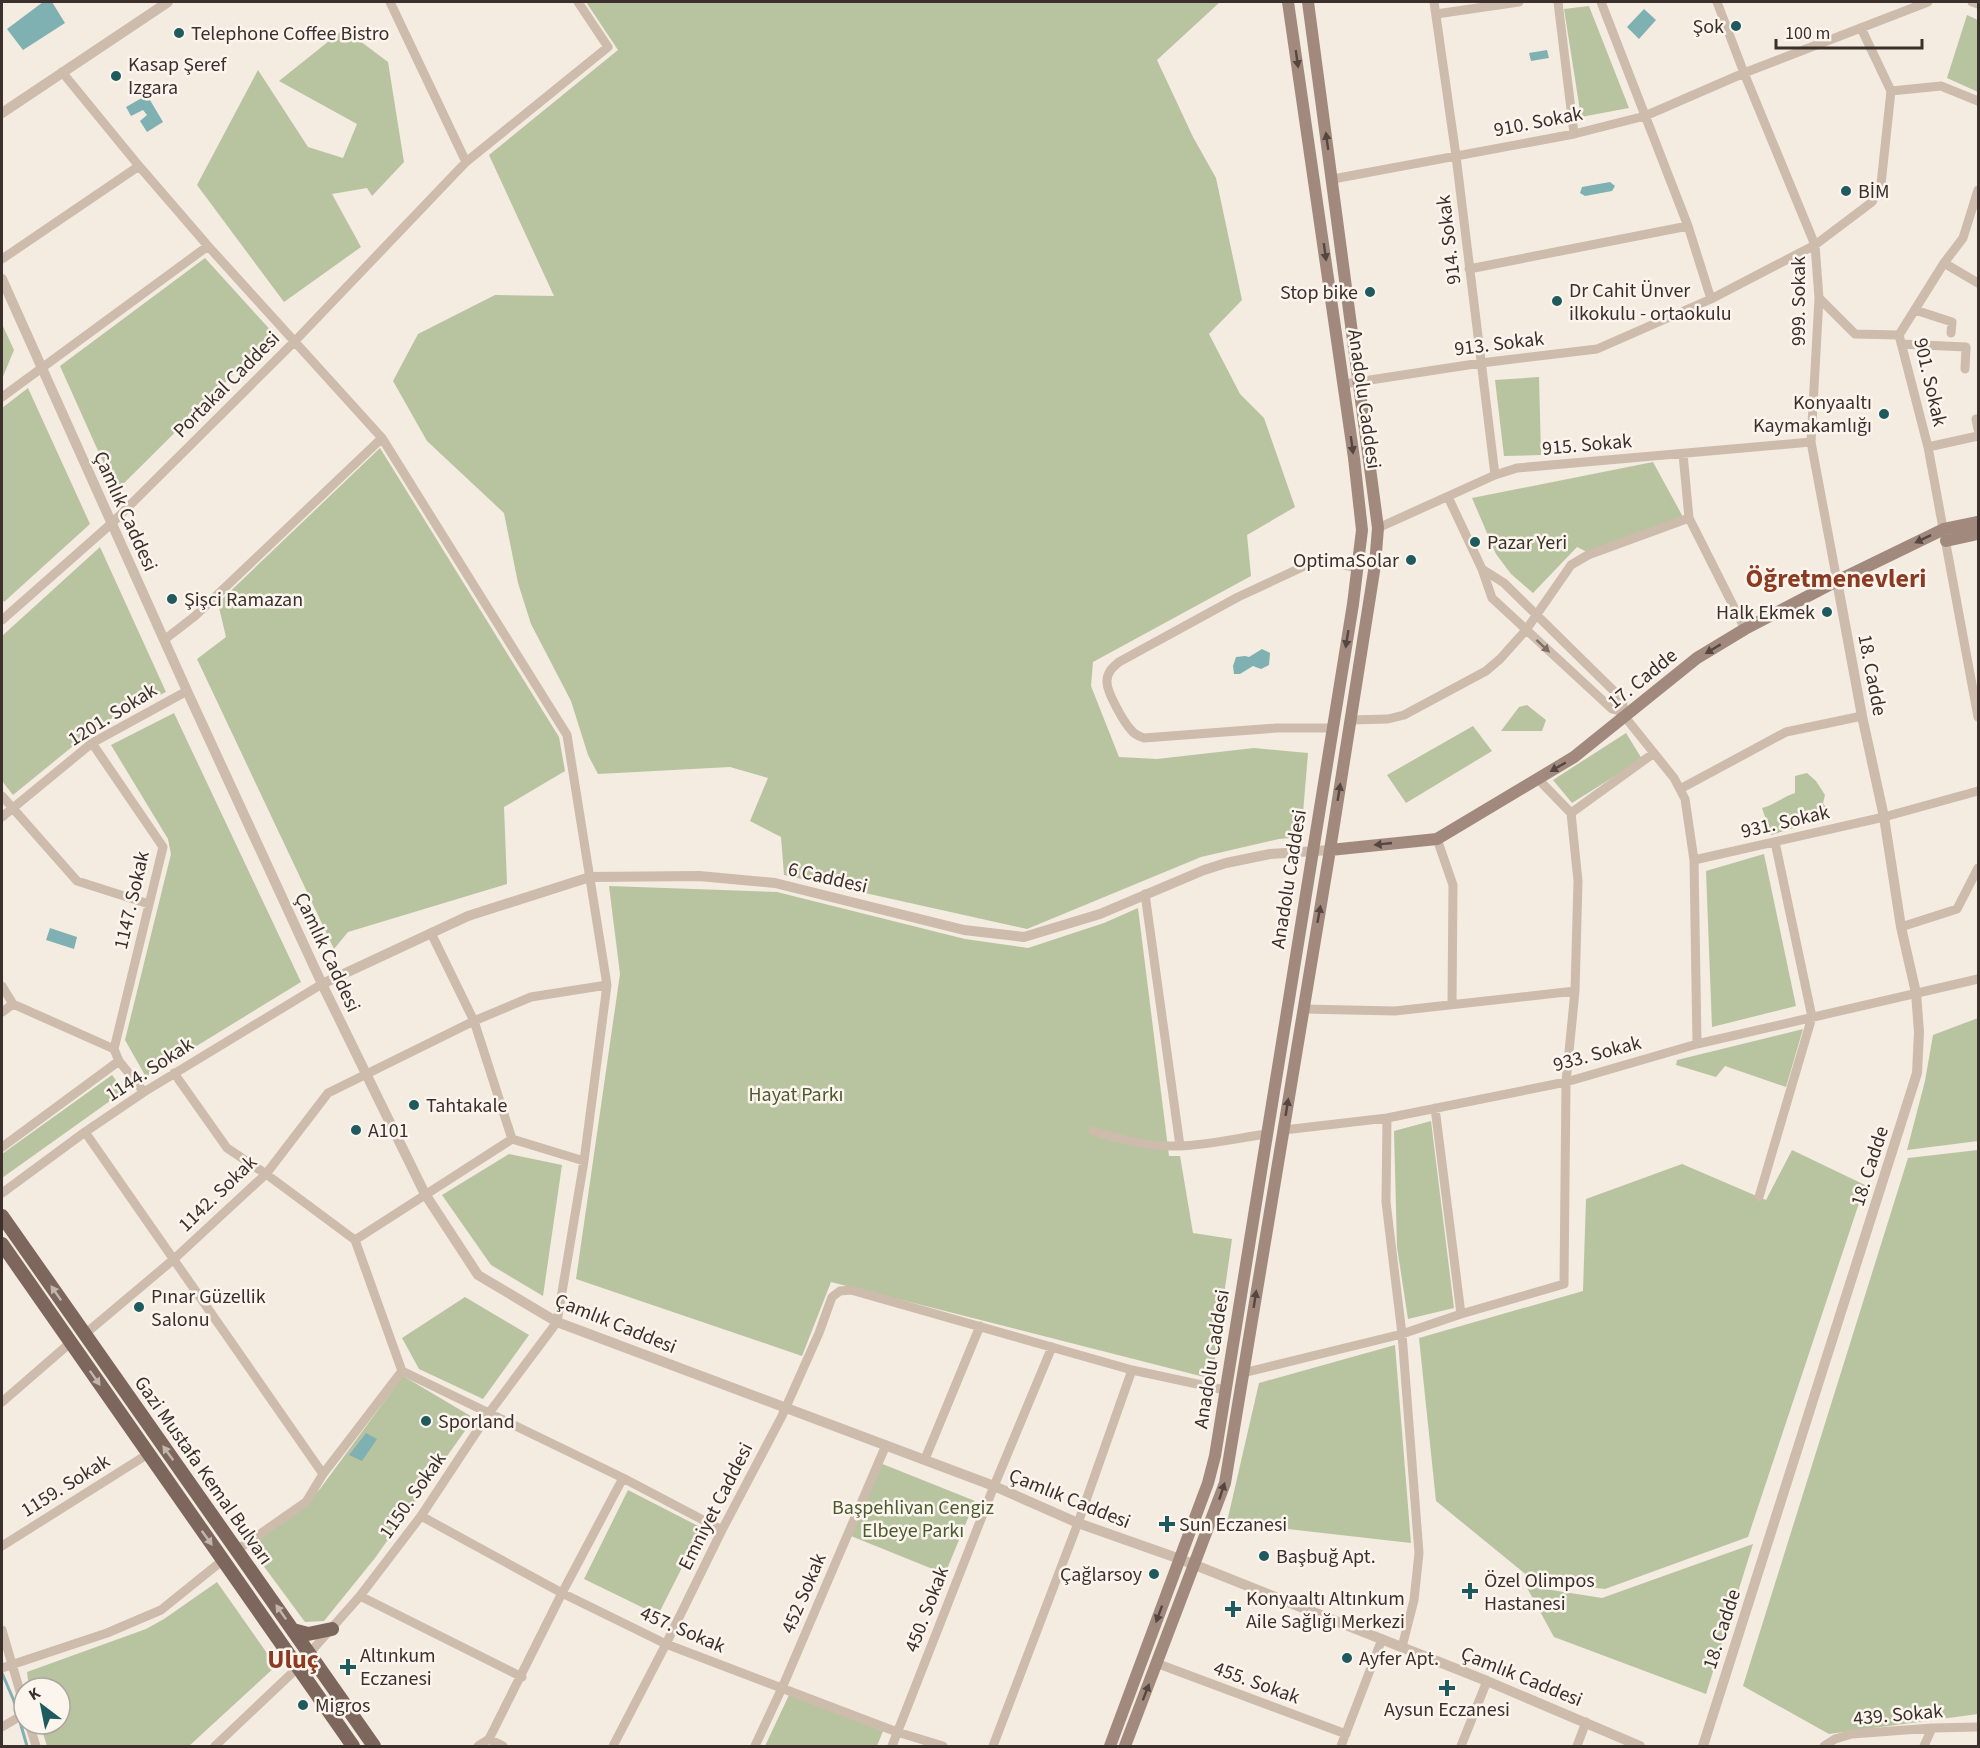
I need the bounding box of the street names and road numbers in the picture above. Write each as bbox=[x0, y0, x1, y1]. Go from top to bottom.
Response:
street label: 910. Sokak bbox=[1491, 100, 1585, 144]
street label: 914. Sokak bbox=[1430, 193, 1468, 286]
street label: 999. Sokak bbox=[1785, 256, 1813, 346]
street label: Portakal Caddesi bbox=[167, 325, 286, 444]
street label: 913. Sokak bbox=[1453, 325, 1546, 363]
street label: Anadolu Caddesi bbox=[1340, 328, 1388, 471]
street label: 901. Sokak bbox=[1906, 335, 1954, 429]
street label: 915. Sokak bbox=[1541, 427, 1633, 463]
street label: Çamlık Caddesi bbox=[86, 447, 164, 576]
street label: 18. Cadde bbox=[1850, 632, 1894, 718]
street label: 17. Cadde bbox=[1602, 642, 1684, 716]
street label: 1201. Sokak bbox=[63, 676, 162, 753]
street label: 931. Sokak bbox=[1738, 798, 1832, 846]
street label: Anadolu Caddesi bbox=[1264, 807, 1314, 951]
street label: 1147. Sokak bbox=[107, 848, 157, 952]
street label: 6 Caddesi bbox=[785, 855, 870, 901]
street label: Çamlık Caddesi bbox=[287, 888, 367, 1017]
street label: 933. Sokak bbox=[1550, 1029, 1644, 1079]
street label: 1144. Sokak bbox=[100, 1031, 199, 1109]
street label: 18. Cadde bbox=[1844, 1123, 1896, 1210]
street label: 1142. Sokak bbox=[172, 1149, 263, 1239]
street label: Çamlık Caddesi bbox=[551, 1287, 681, 1361]
street label: Anadolu Caddesi bbox=[1187, 1287, 1237, 1431]
street label: Gazi Mustafa Kemal Bulvarı bbox=[127, 1370, 279, 1571]
street label: Emniyet Caddesi bbox=[672, 1438, 760, 1575]
street label: 1159. Sokak bbox=[16, 1447, 115, 1524]
street label: 1150. Sokak bbox=[373, 1447, 453, 1545]
street label: Çamlık Caddesi bbox=[1005, 1462, 1135, 1536]
street label: 452 Sokak bbox=[774, 1549, 833, 1638]
street label: 450. Sokak bbox=[898, 1562, 956, 1656]
street label: 18. Cadde bbox=[1696, 1586, 1748, 1673]
street label: 457. Sokak bbox=[636, 1599, 730, 1660]
street label: Çamlık Caddesi bbox=[1457, 1640, 1587, 1714]
street label: 455. Sokak bbox=[1210, 1654, 1304, 1712]
street label: 439. Sokak bbox=[1852, 1697, 1944, 1733]

